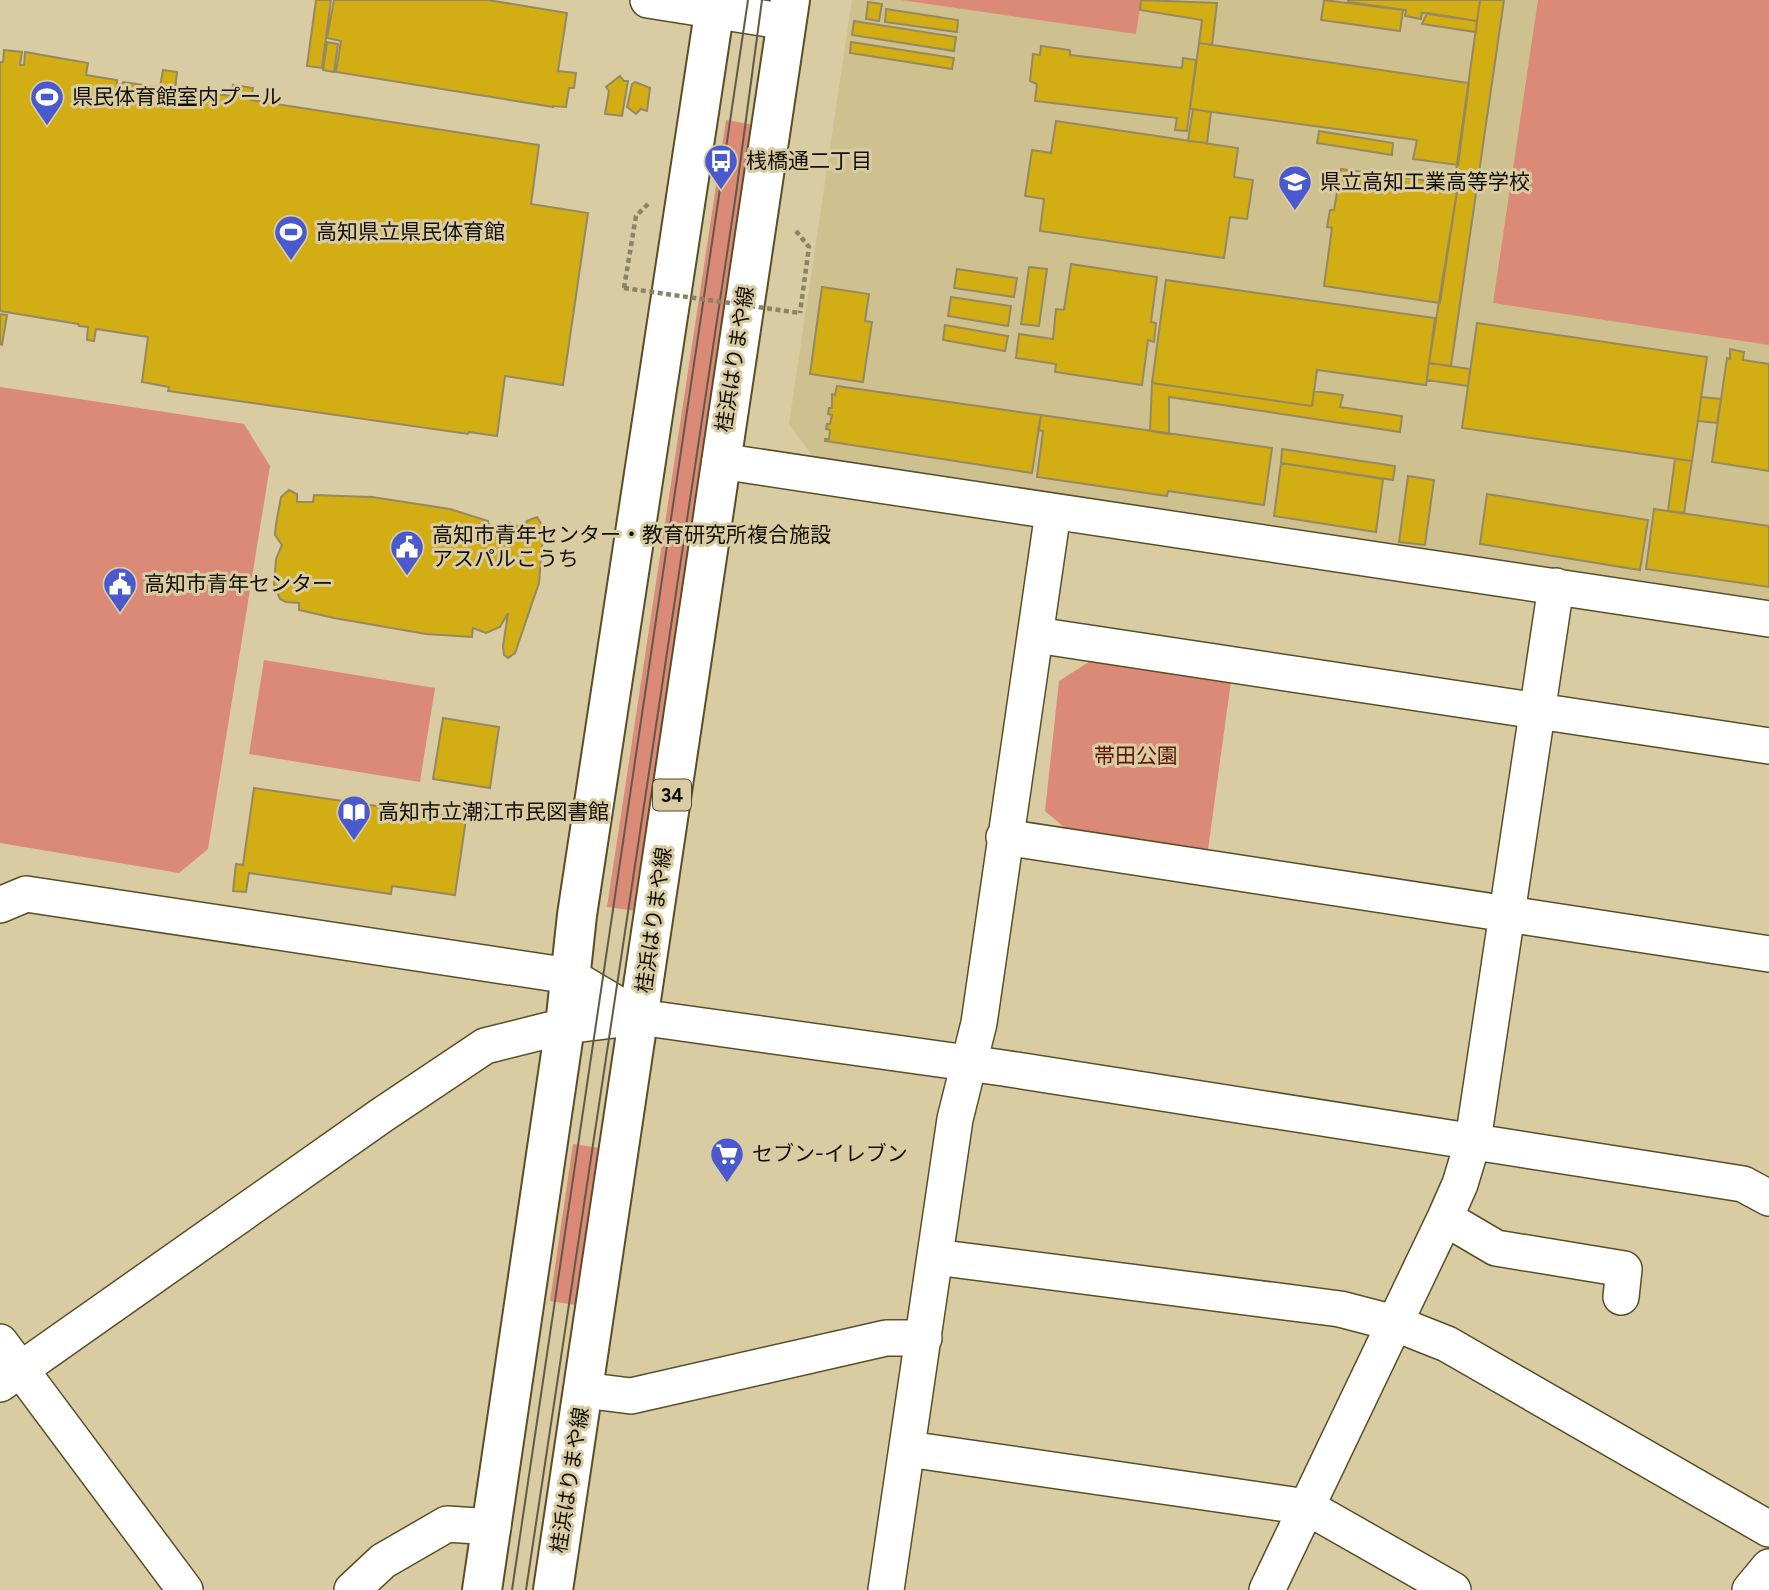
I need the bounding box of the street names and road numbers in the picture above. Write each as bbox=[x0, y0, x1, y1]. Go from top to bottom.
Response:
street label: 桂浜はりまや線 bbox=[711, 284, 758, 433]
road number: 34 bbox=[653, 780, 691, 810]
street label: 桂浜はりまや線 bbox=[631, 845, 676, 994]
street label: 桂浜はりまや線 bbox=[546, 1405, 593, 1554]

